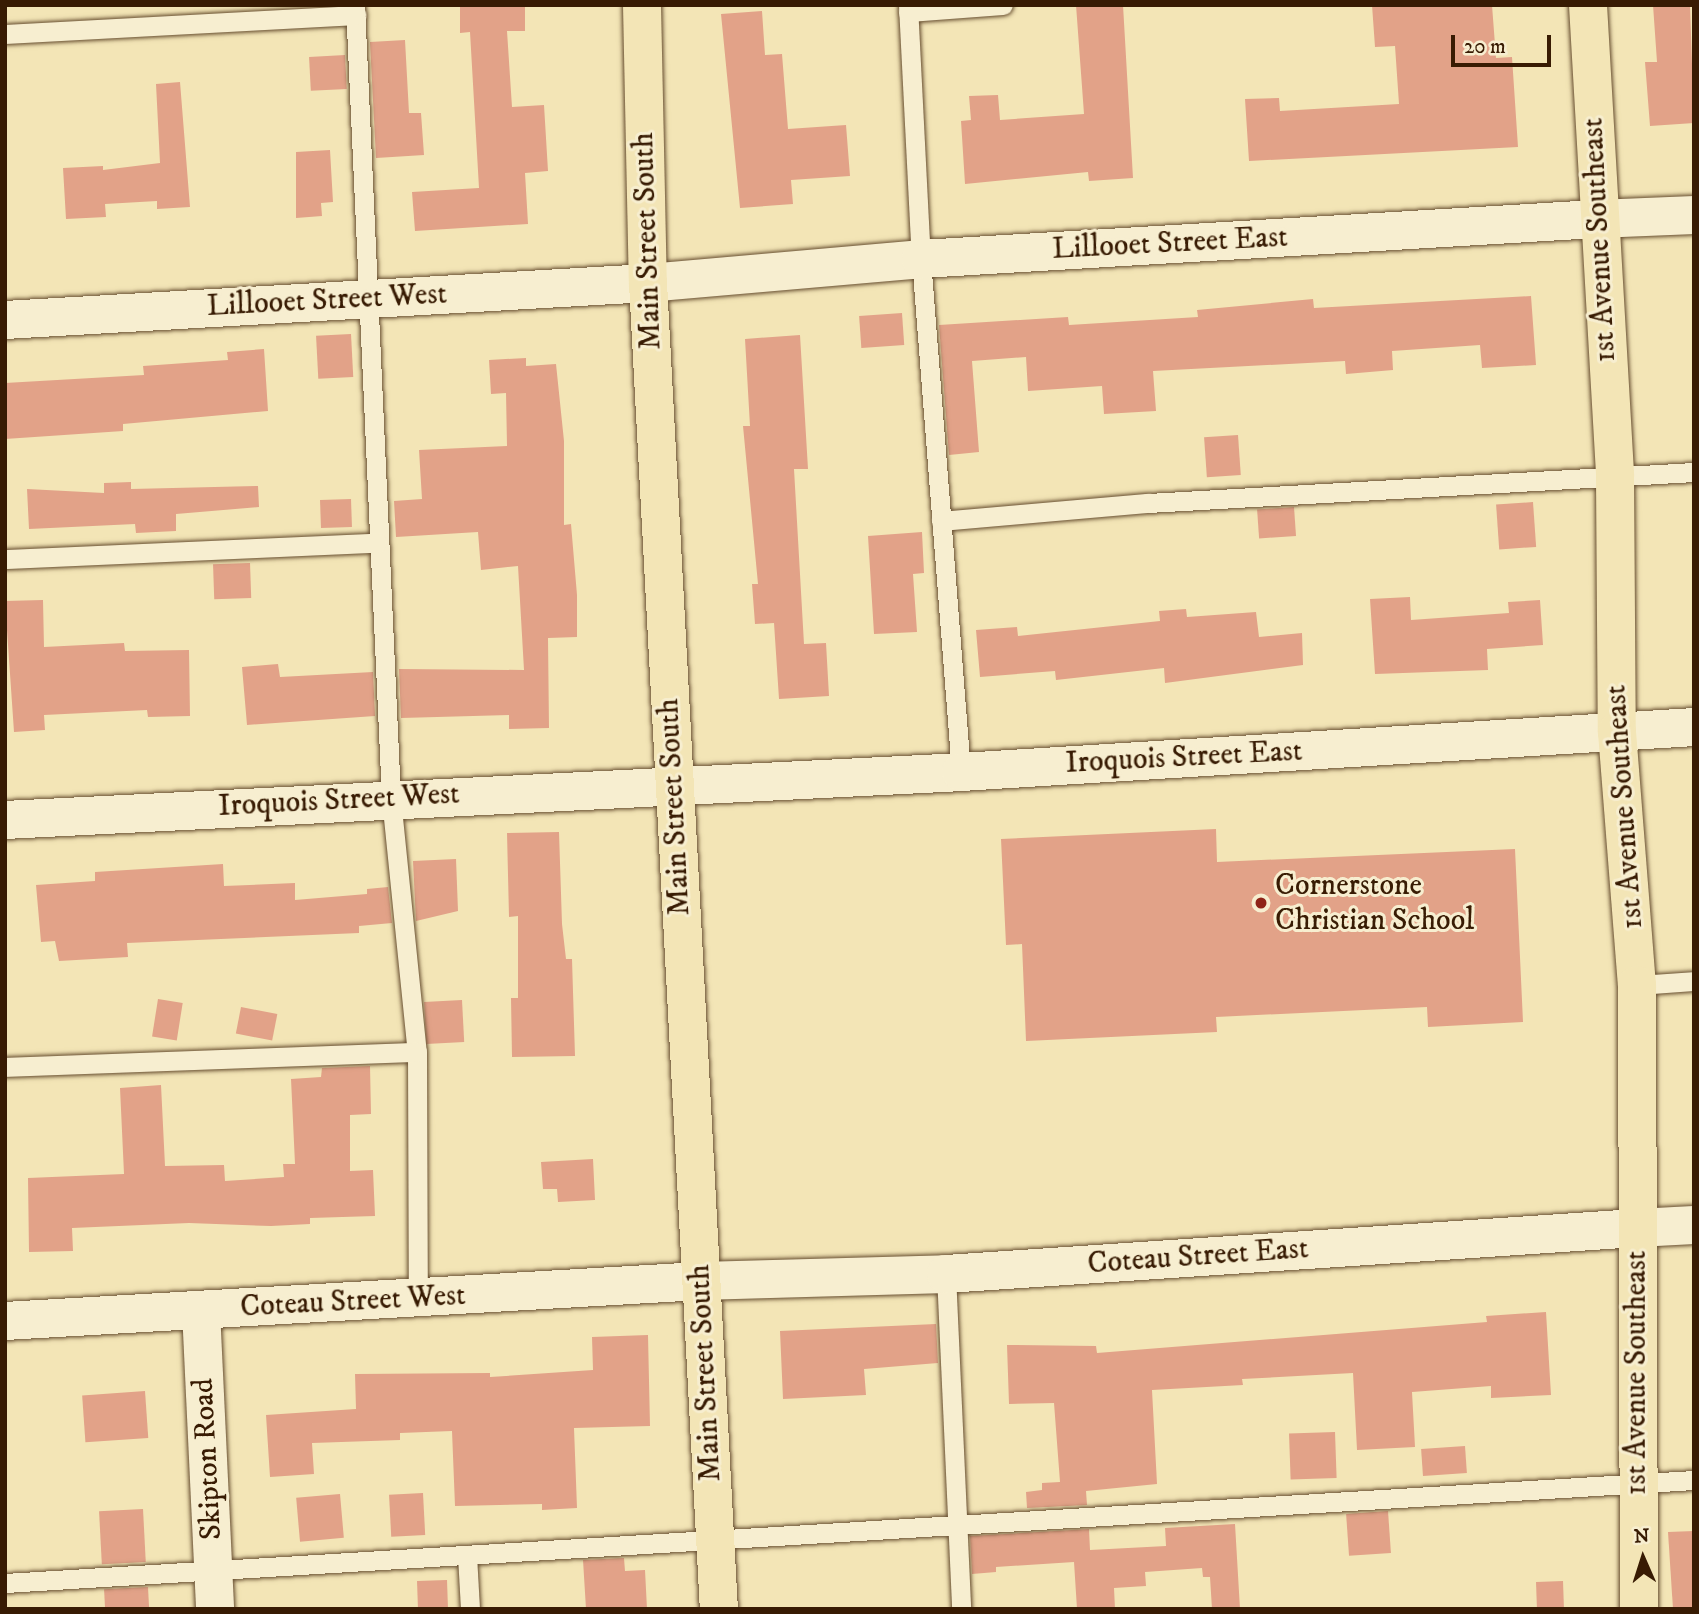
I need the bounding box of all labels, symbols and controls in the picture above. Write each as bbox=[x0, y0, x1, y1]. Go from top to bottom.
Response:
scale bar bbox=[1454, 21, 1554, 65]
text: 20 m bbox=[1464, 34, 1506, 60]
street label: 1st Avenue Southeast bbox=[1576, 117, 1624, 363]
street label: Main Street South bbox=[626, 132, 670, 350]
street label: Lillooet Street East bbox=[1051, 220, 1289, 268]
street label: Lillooet Street West bbox=[206, 277, 448, 325]
street label: 1st Avenue Southeast bbox=[1599, 684, 1651, 930]
street label: Main Street South bbox=[651, 697, 699, 917]
street label: Iroquois Street East bbox=[1065, 734, 1303, 782]
street label: Iroquois Street West bbox=[217, 777, 461, 825]
place label: Cornerstone Christian School bbox=[1275, 868, 1474, 938]
marker: Cornerstone Christian School bbox=[1253, 895, 1269, 911]
street label: Coteau Street East bbox=[1086, 1231, 1310, 1283]
street label: 1st Avenue Southeast bbox=[1619, 1251, 1655, 1495]
street label: Main Street South bbox=[682, 1263, 730, 1483]
street label: Coteau Street West bbox=[239, 1278, 467, 1326]
street label: Skipton Road bbox=[186, 1377, 230, 1541]
north arrow bbox=[1608, 1523, 1678, 1593]
text: N bbox=[1633, 1525, 1650, 1548]

